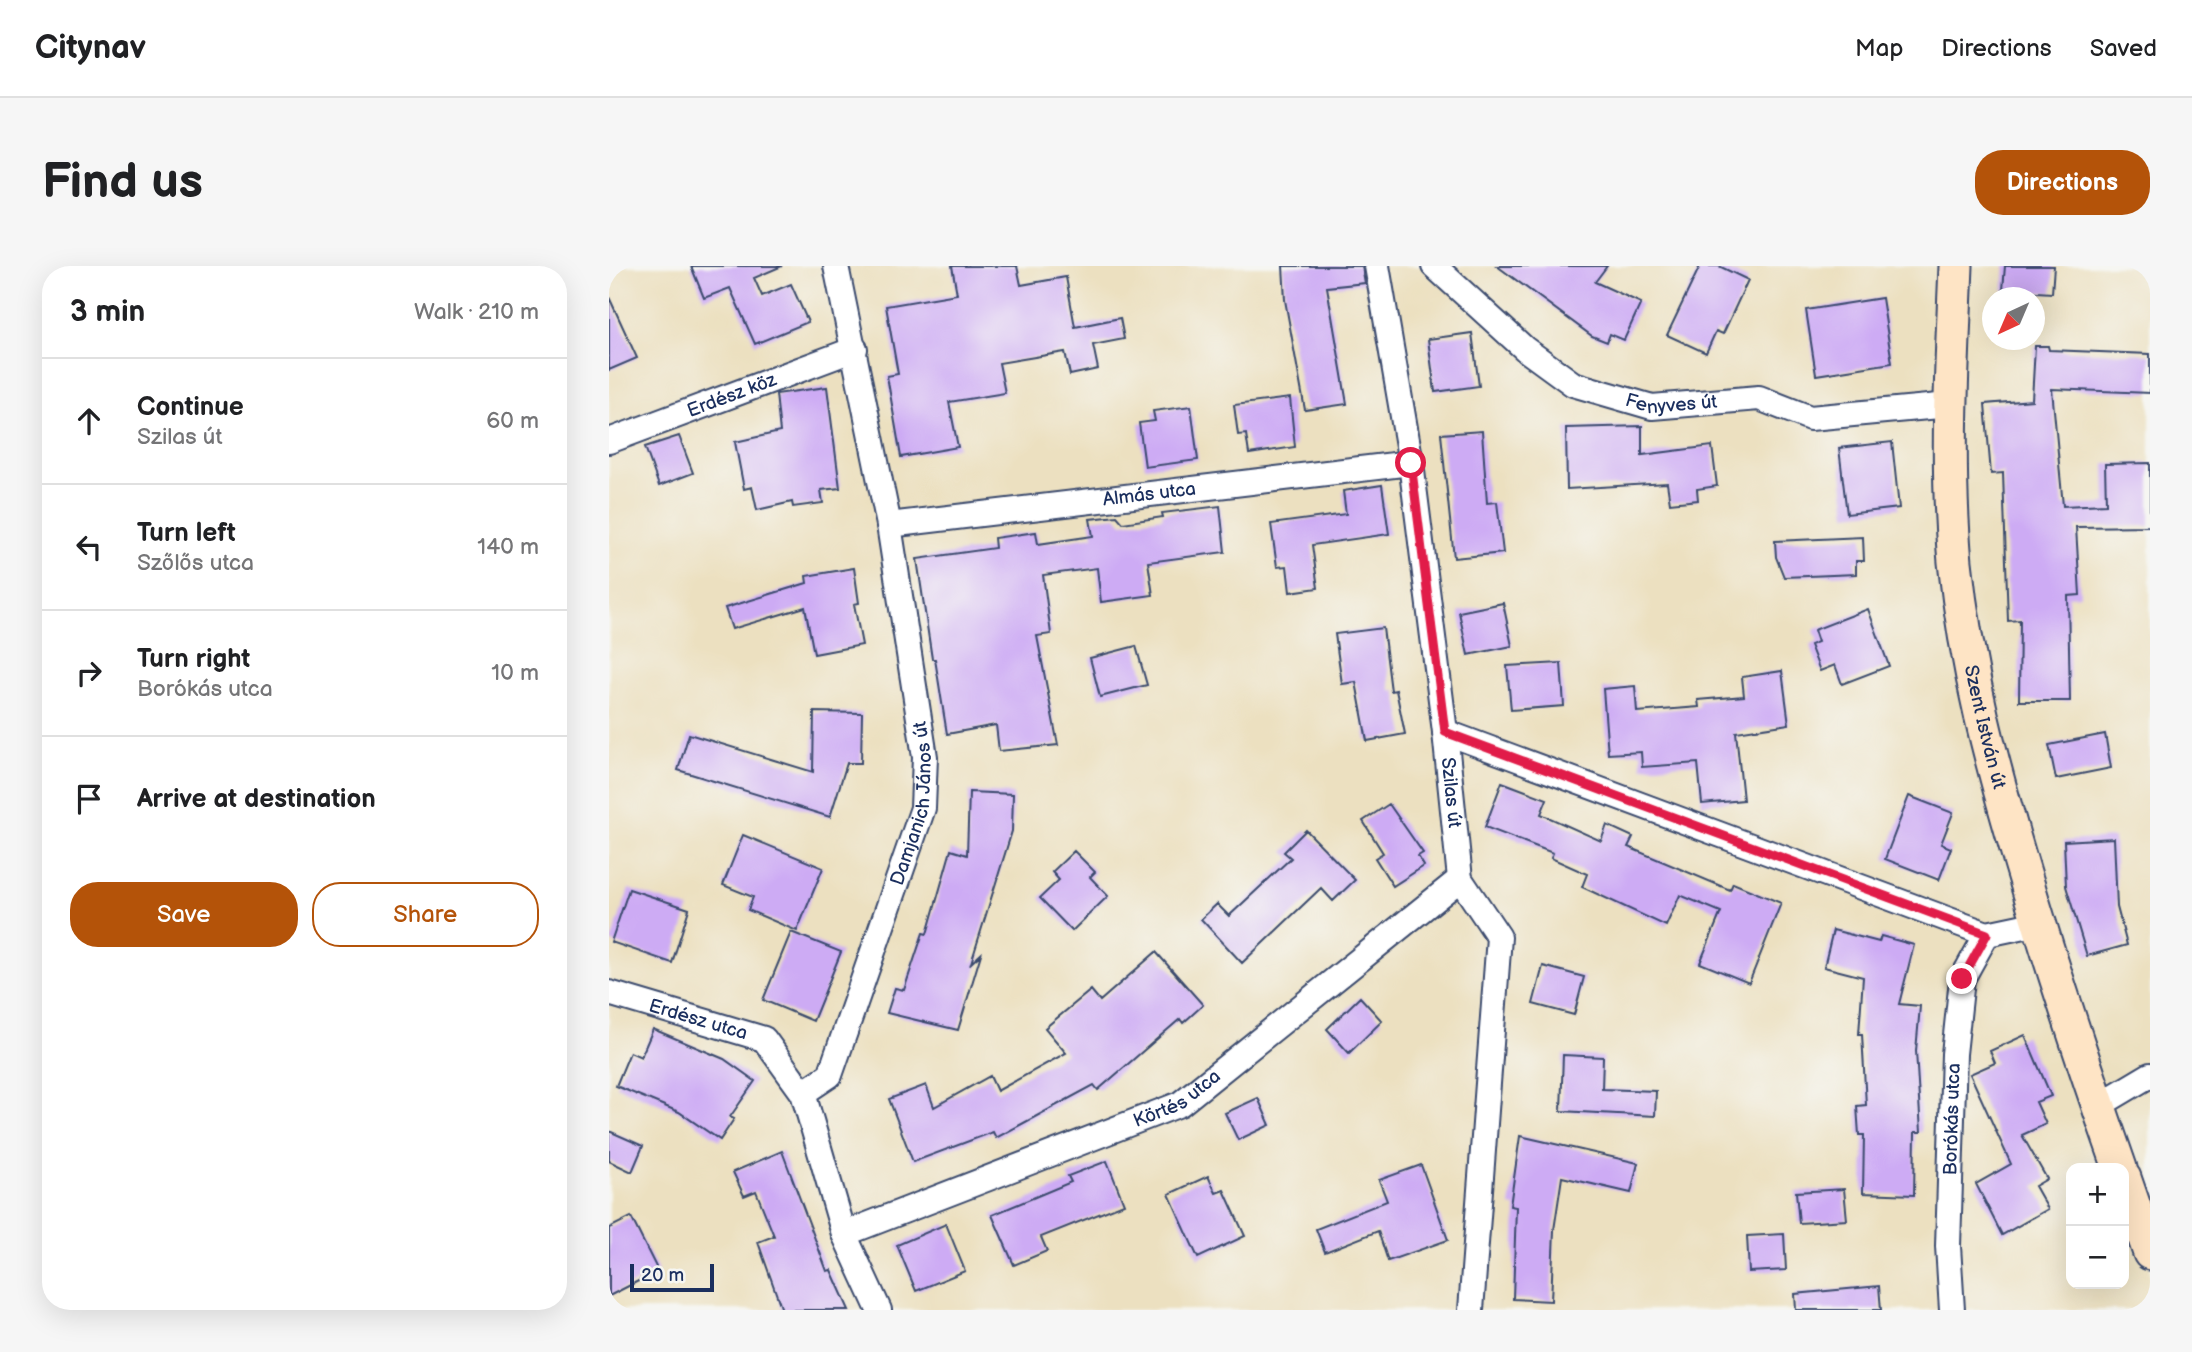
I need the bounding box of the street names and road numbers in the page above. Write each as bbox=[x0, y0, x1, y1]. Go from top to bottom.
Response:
street label: Erdész köz bbox=[684, 368, 780, 422]
street label: Fenyves út bbox=[1623, 388, 1718, 419]
street label: Almás utca bbox=[1101, 477, 1197, 511]
street label: Szent István út bbox=[1959, 663, 2011, 791]
street label: Damjanich János út bbox=[885, 720, 937, 888]
street label: Szilas út bbox=[1436, 756, 1466, 829]
street label: Erdész utca bbox=[646, 994, 750, 1045]
street label: Borókás utca bbox=[1939, 1063, 1965, 1176]
street label: Körtés utca bbox=[1130, 1065, 1225, 1132]

